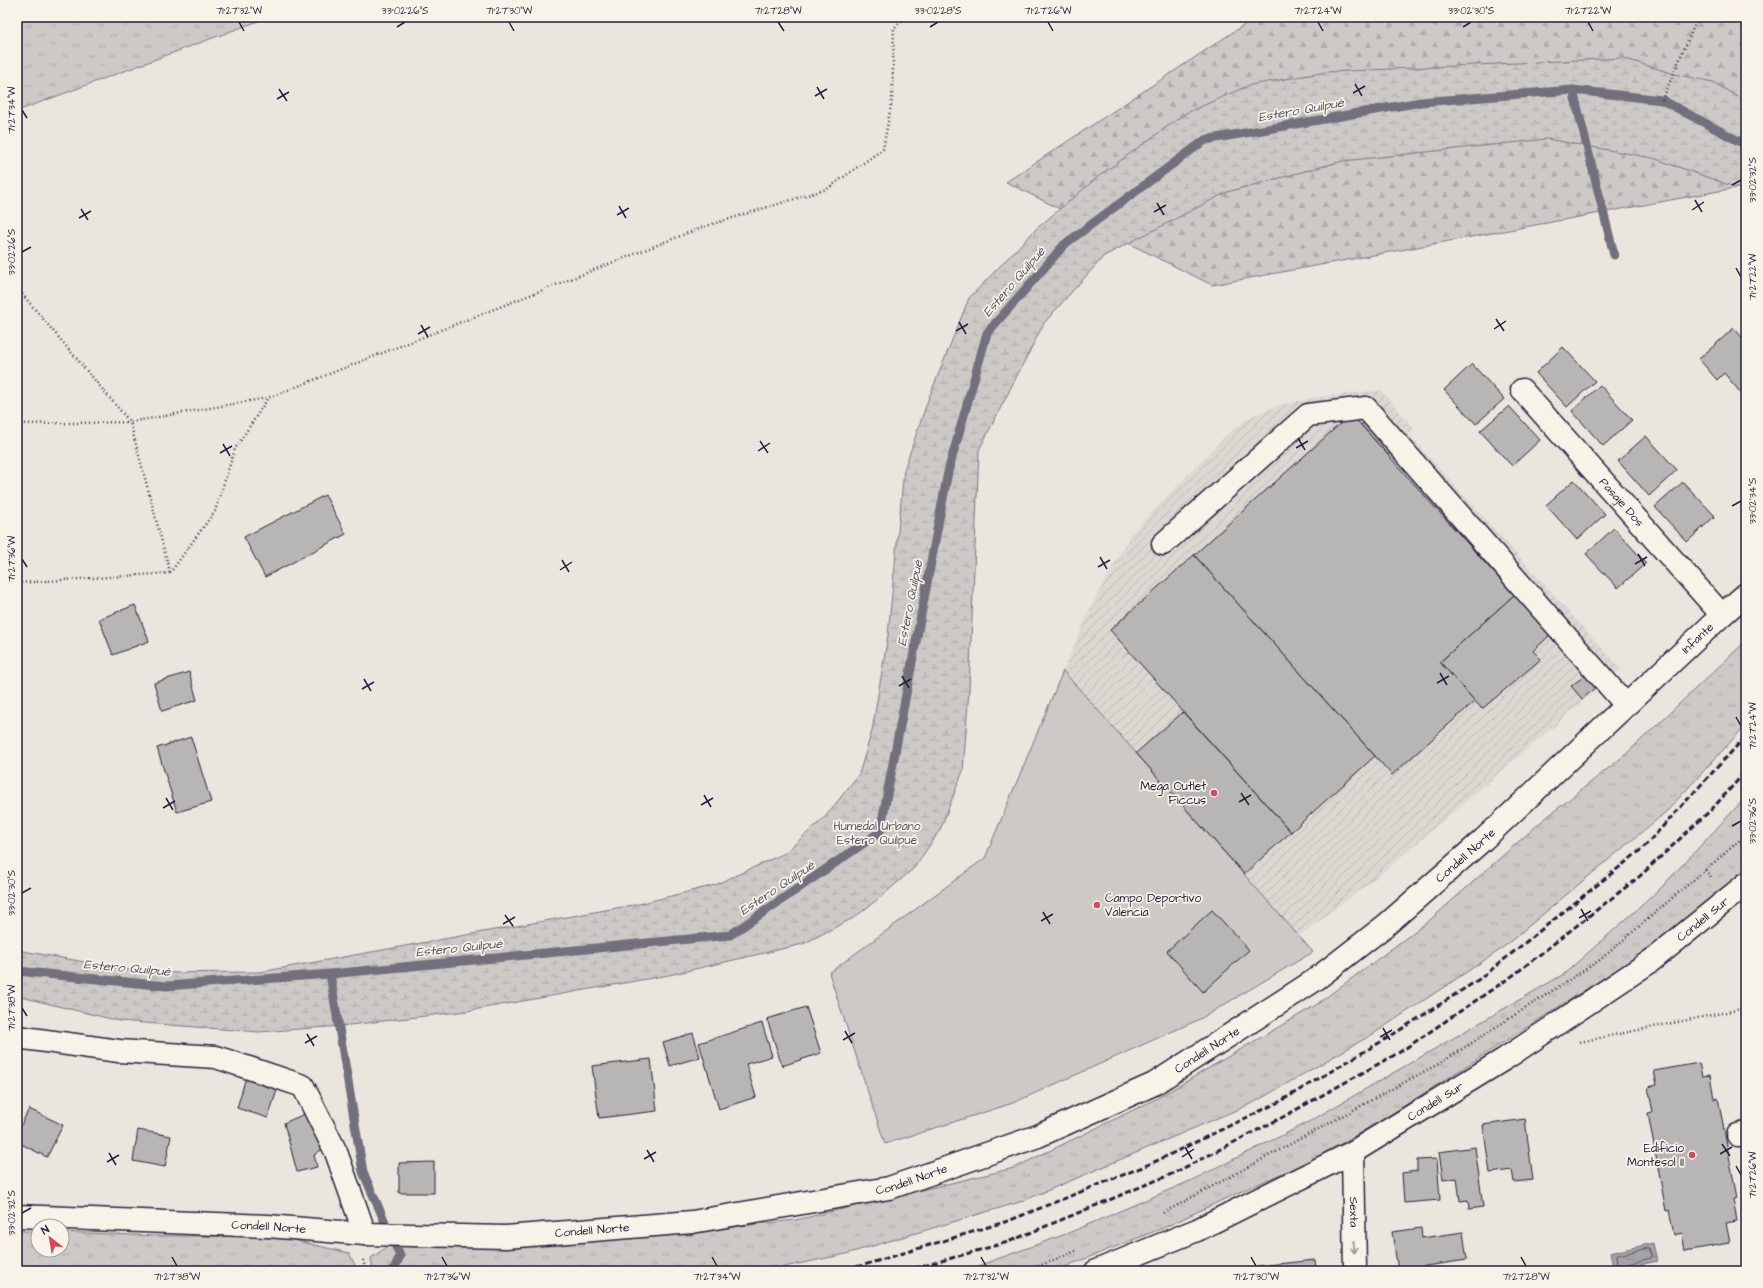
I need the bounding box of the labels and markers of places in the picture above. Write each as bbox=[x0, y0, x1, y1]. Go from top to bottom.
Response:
place label: Mega Outlet Ficcus bbox=[1140, 778, 1206, 809]
marker: Mega Outlet Ficcus bbox=[1209, 788, 1219, 798]
place label: Campo Deportivo Valencia bbox=[1105, 890, 1201, 921]
marker: Campo Deportivo Valencia bbox=[1092, 900, 1102, 910]
place label: Edificio Montesol II bbox=[1627, 1140, 1684, 1171]
marker: Edificio Montesol II bbox=[1687, 1150, 1697, 1160]

